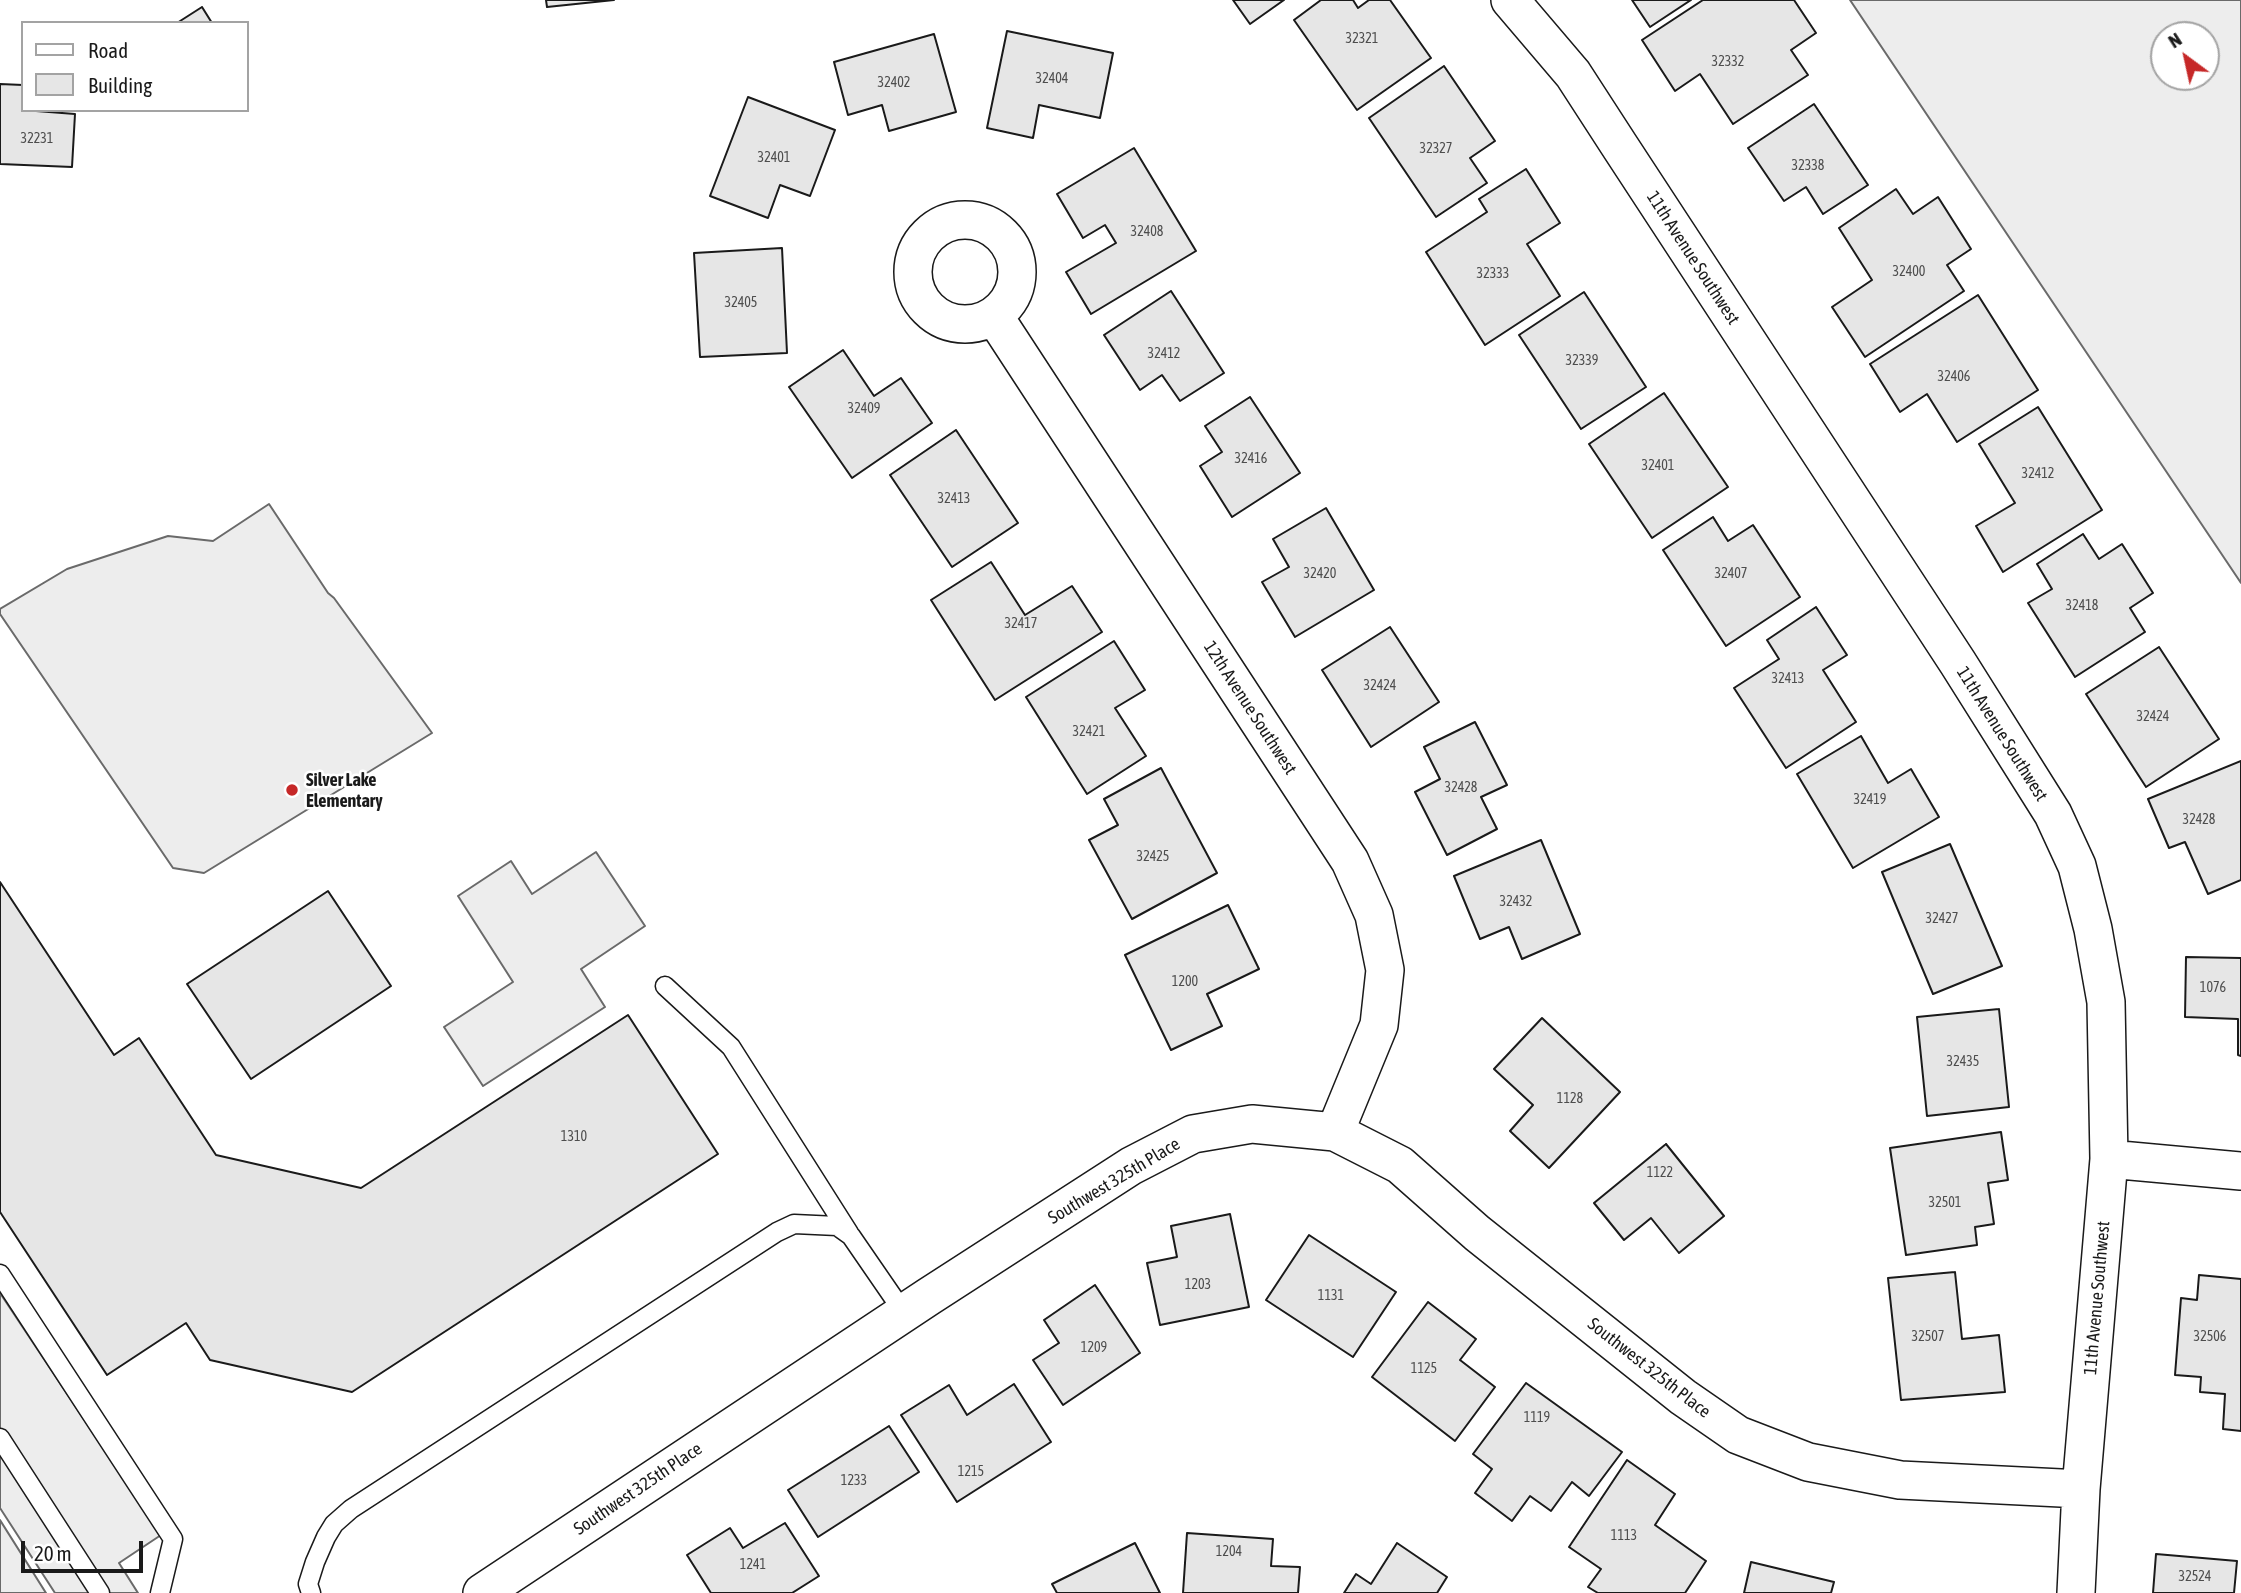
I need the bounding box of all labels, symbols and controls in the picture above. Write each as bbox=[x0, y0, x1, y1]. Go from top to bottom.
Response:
legend bbox=[21, 21, 248, 112]
north arrow bbox=[2150, 21, 2220, 91]
text: N bbox=[2164, 28, 2185, 52]
house number: 32321 bbox=[1346, 31, 1378, 47]
text: Road bbox=[88, 38, 128, 62]
house number: 32332 bbox=[1712, 54, 1744, 70]
house number: 32404 bbox=[1036, 71, 1068, 87]
text: Building bbox=[88, 73, 152, 97]
house number: 32402 bbox=[878, 75, 910, 91]
house number: 32231 bbox=[21, 131, 53, 147]
house number: 32327 bbox=[1420, 141, 1452, 157]
house number: 32401 bbox=[758, 150, 790, 166]
house number: 32338 bbox=[1792, 158, 1824, 174]
street label: 11th Avenue Southwest bbox=[1642, 187, 1744, 329]
house number: 32408 bbox=[1131, 224, 1163, 240]
house number: 32400 bbox=[1893, 264, 1925, 280]
house number: 32333 bbox=[1477, 266, 1509, 282]
house number: 32405 bbox=[725, 295, 757, 311]
house number: 32412 bbox=[1148, 346, 1180, 362]
house number: 32339 bbox=[1566, 353, 1598, 369]
house number: 32406 bbox=[1938, 369, 1970, 385]
house number: 32409 bbox=[848, 401, 880, 417]
house number: 32416 bbox=[1235, 451, 1267, 467]
house number: 32401 bbox=[1642, 458, 1674, 474]
house number: 32412 bbox=[2022, 466, 2054, 482]
house number: 32413 bbox=[938, 491, 970, 507]
house number: 32420 bbox=[1304, 566, 1336, 582]
house number: 32407 bbox=[1715, 566, 1747, 582]
house number: 32418 bbox=[2066, 598, 2098, 614]
house number: 32417 bbox=[1005, 616, 1037, 632]
street label: 12th Avenue Southwest bbox=[1199, 637, 1301, 779]
street label: 11th Avenue Southwest bbox=[1952, 663, 2052, 805]
house number: 32413 bbox=[1772, 671, 1804, 687]
house number: 32424 bbox=[1364, 678, 1396, 694]
house number: 32424 bbox=[2137, 709, 2169, 725]
house number: 32421 bbox=[1073, 724, 1105, 740]
place label: Silver Lake Elementary bbox=[306, 769, 383, 812]
house number: 32428 bbox=[1445, 780, 1477, 796]
marker: Silver Lake Elementary bbox=[284, 782, 300, 798]
house number: 32419 bbox=[1854, 792, 1886, 808]
house number: 32428 bbox=[2183, 812, 2215, 828]
house number: 32425 bbox=[1137, 849, 1169, 865]
house number: 32432 bbox=[1500, 894, 1532, 910]
house number: 32427 bbox=[1926, 911, 1958, 927]
house number: 1200 bbox=[1172, 974, 1198, 990]
house number: 1076 bbox=[2200, 980, 2226, 996]
house number: 32435 bbox=[1947, 1054, 1979, 1070]
house number: 1128 bbox=[1557, 1091, 1583, 1107]
house number: 1310 bbox=[561, 1129, 587, 1145]
street label: Southwest 325th Place bbox=[1044, 1133, 1184, 1229]
house number: 1122 bbox=[1647, 1165, 1673, 1181]
house number: 32501 bbox=[1929, 1195, 1961, 1211]
street label: 11th Avenue Southwest bbox=[2080, 1220, 2114, 1376]
house number: 1203 bbox=[1185, 1277, 1211, 1293]
house number: 1131 bbox=[1318, 1288, 1344, 1304]
street label: Southwest 325th Place bbox=[1583, 1313, 1715, 1423]
house number: 32507 bbox=[1912, 1329, 1944, 1345]
house number: 32506 bbox=[2194, 1329, 2226, 1345]
house number: 1209 bbox=[1081, 1340, 1107, 1356]
house number: 1125 bbox=[1411, 1361, 1437, 1377]
house number: 1119 bbox=[1524, 1410, 1550, 1426]
street label: Southwest 325th Place bbox=[570, 1438, 706, 1540]
house number: 1215 bbox=[958, 1464, 984, 1480]
house number: 1233 bbox=[841, 1473, 867, 1489]
scale bar bbox=[24, 1526, 147, 1570]
house number: 1113 bbox=[1611, 1528, 1637, 1544]
text: 20 m bbox=[34, 1541, 72, 1565]
house number: 1204 bbox=[1216, 1544, 1242, 1560]
house number: 1241 bbox=[740, 1557, 766, 1573]
house number: 32524 bbox=[2179, 1569, 2211, 1585]

